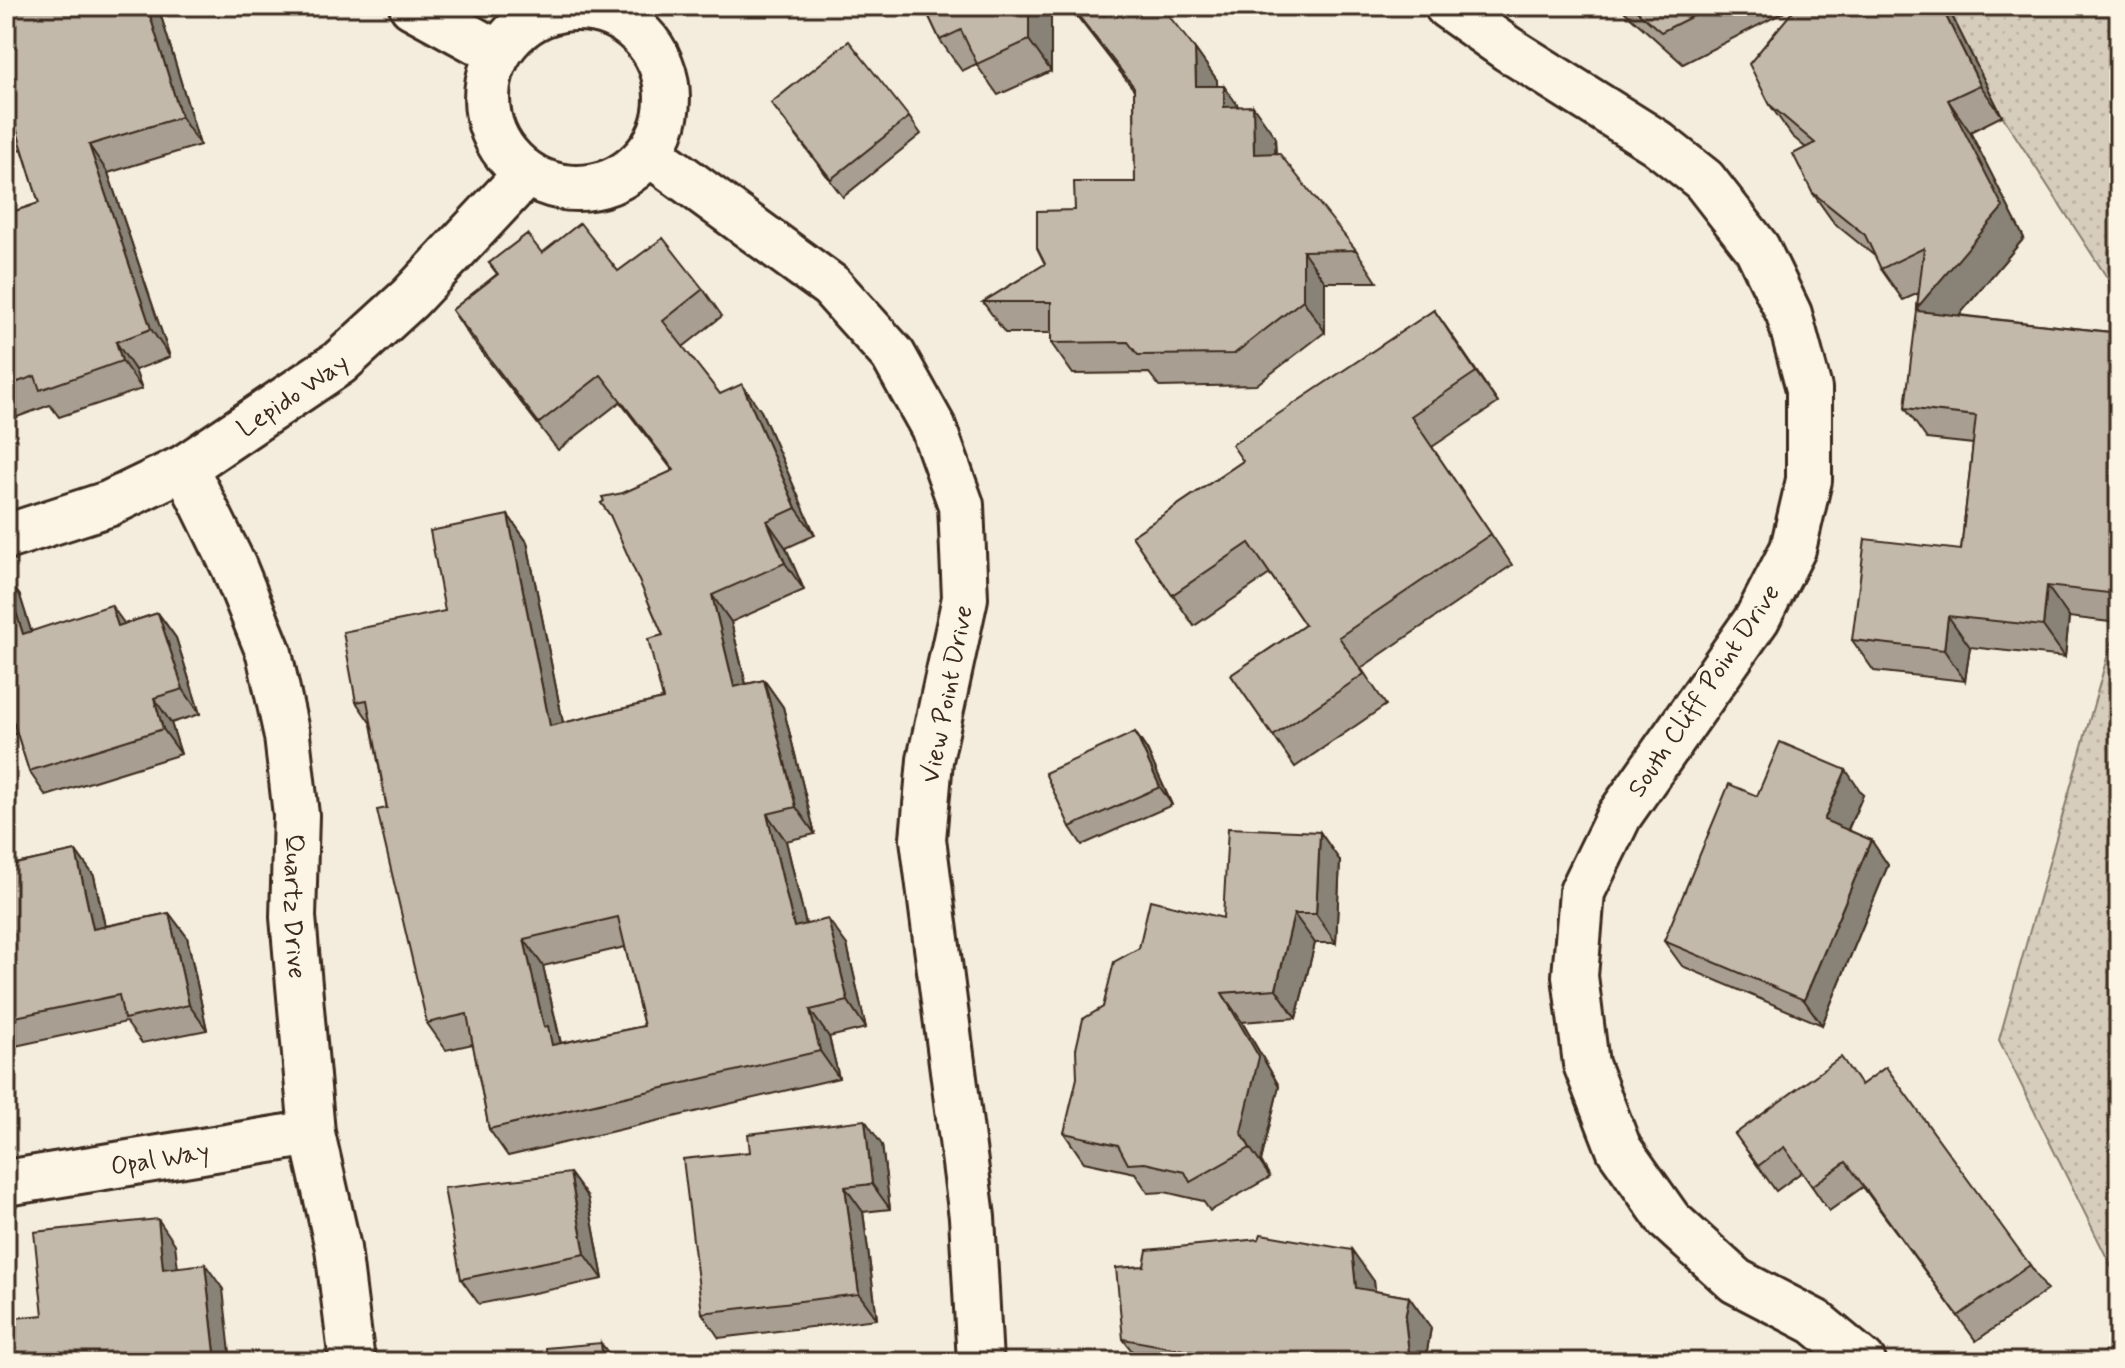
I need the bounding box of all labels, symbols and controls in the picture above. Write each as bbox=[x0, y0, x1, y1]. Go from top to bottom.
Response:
street label: Lepido Way bbox=[231, 347, 357, 446]
street label: South Cliff Point Drive bbox=[1621, 578, 1789, 804]
street label: View Point Drive bbox=[914, 603, 982, 786]
street label: Quartz Drive bbox=[274, 833, 313, 980]
street label: Opal Way bbox=[108, 1135, 212, 1185]

